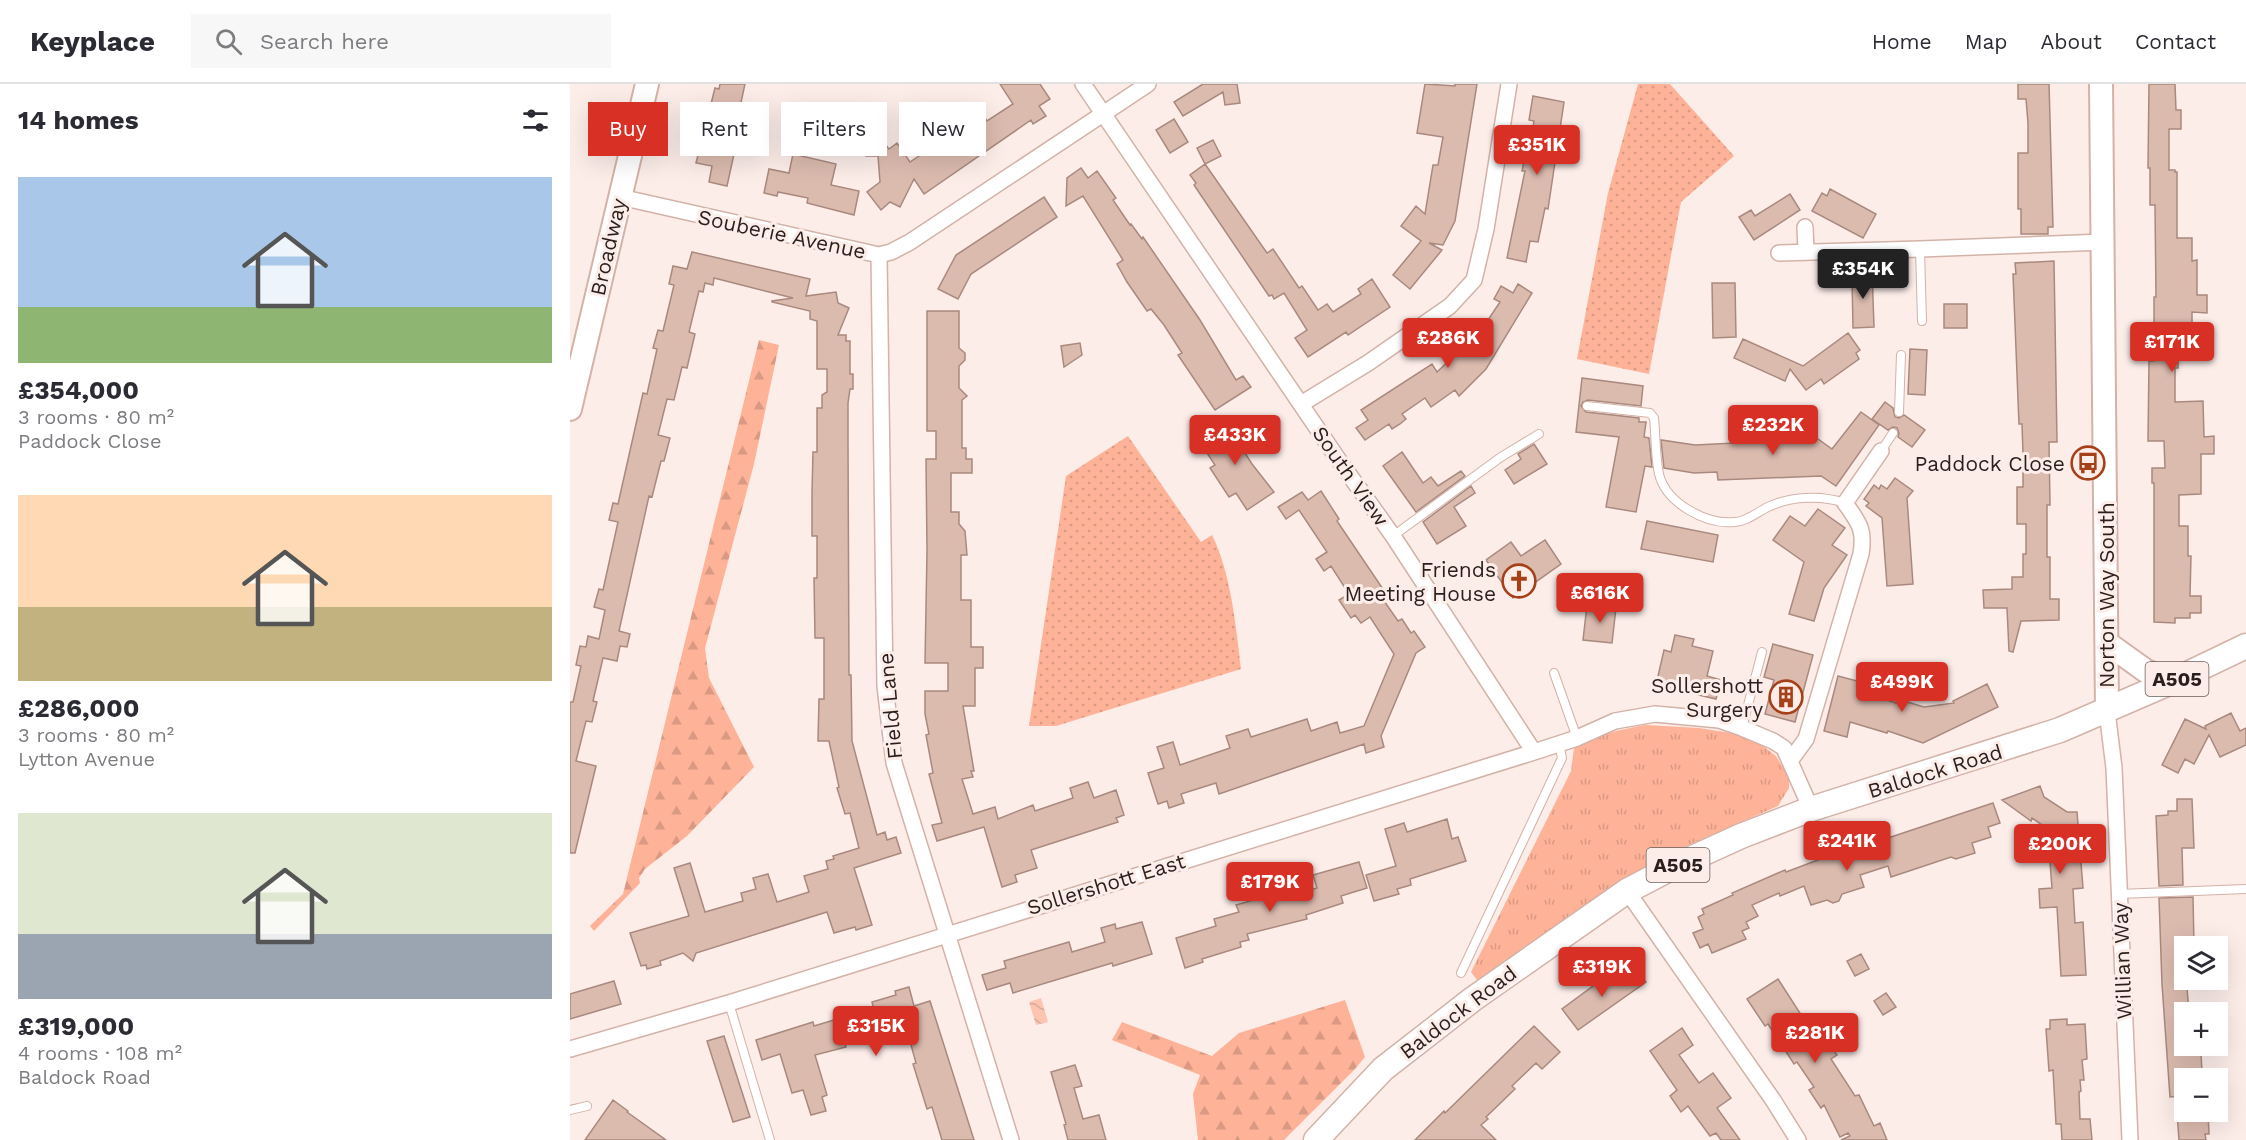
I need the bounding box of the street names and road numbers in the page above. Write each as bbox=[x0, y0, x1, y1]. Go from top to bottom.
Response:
street label: Broadway bbox=[585, 196, 631, 298]
street label: Souberie Avenue bbox=[696, 204, 868, 264]
street label: South View bbox=[1308, 421, 1394, 531]
street label: Norton Way South bbox=[2094, 502, 2119, 688]
street label: Field Lane bbox=[873, 652, 907, 760]
road number: A505 bbox=[2146, 662, 2208, 696]
street label: Baldock Road bbox=[1865, 739, 2005, 803]
street label: Sollershott East bbox=[1024, 848, 1188, 920]
road number: A505 bbox=[1646, 848, 1710, 882]
street label: Willian Way bbox=[2107, 902, 2137, 1020]
street label: Baldock Road bbox=[1395, 960, 1521, 1064]

